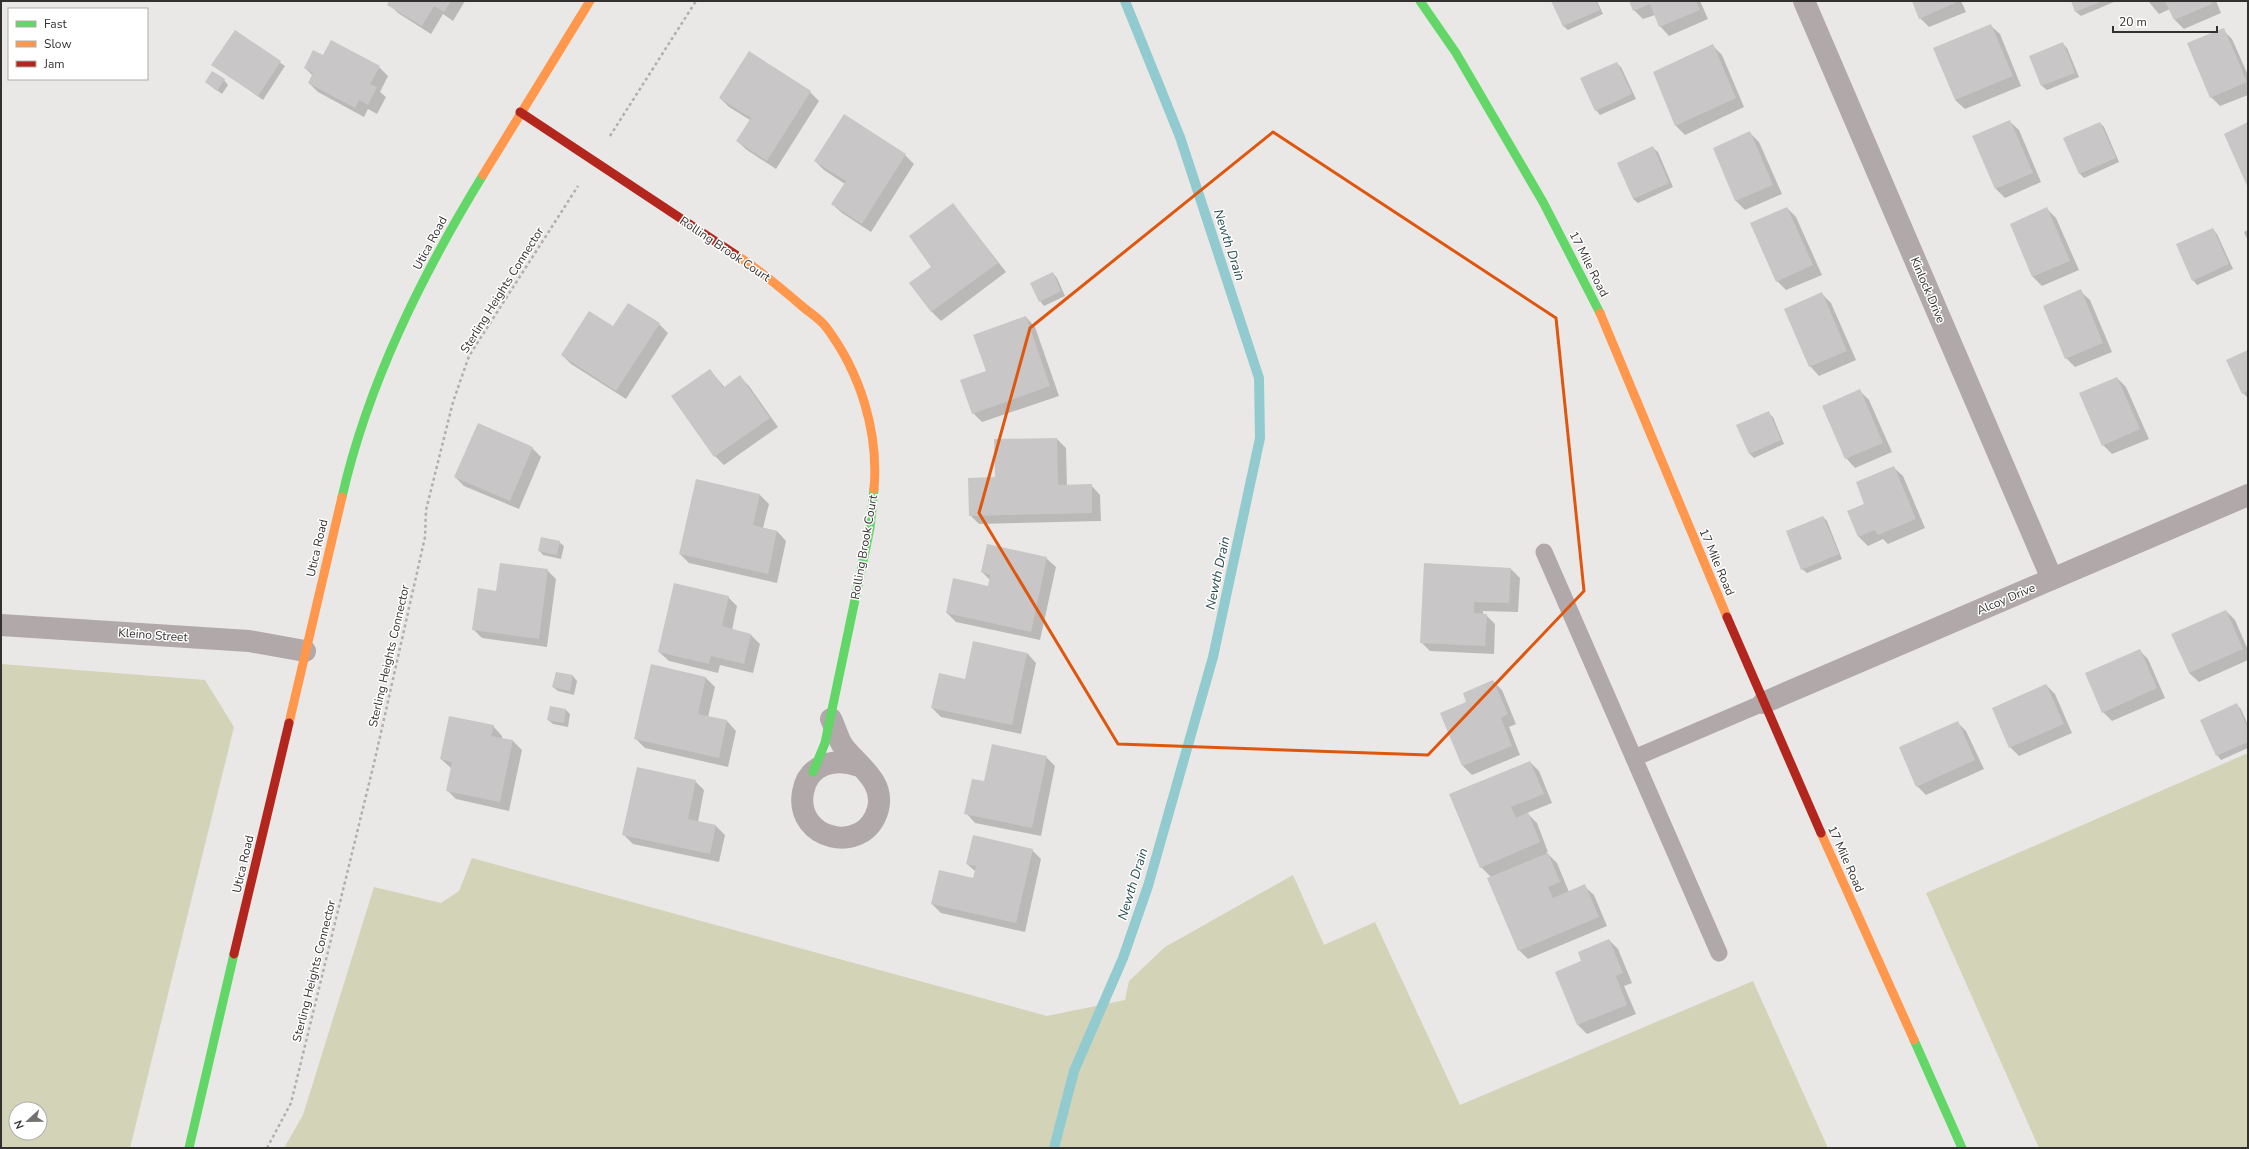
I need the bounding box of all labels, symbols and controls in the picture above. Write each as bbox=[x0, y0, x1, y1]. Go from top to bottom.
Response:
legend bbox=[8, 8, 148, 80]
scale bar bbox=[2113, 8, 2217, 34]
text: 20 m bbox=[2119, 14, 2147, 30]
text: Fast bbox=[44, 16, 67, 32]
text: Slow bbox=[44, 36, 72, 52]
text: Jam bbox=[43, 56, 65, 72]
water label: Newth Drain bbox=[1209, 207, 1249, 283]
street label: Utica Road bbox=[409, 213, 451, 273]
street label: Rolling Brook Court bbox=[677, 213, 774, 286]
street label: Sterling Heights Connector bbox=[457, 223, 548, 356]
street label: 17 Mile Road bbox=[1566, 229, 1612, 299]
street label: Kinlock Drive bbox=[1907, 254, 1949, 326]
street label: Rolling Brook Court bbox=[847, 493, 881, 601]
street label: Utica Road bbox=[303, 518, 331, 578]
street label: 17 Mile Road bbox=[1696, 526, 1738, 598]
water label: Newth Drain bbox=[1201, 535, 1235, 611]
street label: Alcoy Drive bbox=[1974, 580, 2038, 618]
street label: Sterling Heights Connector bbox=[365, 583, 413, 729]
street label: Kleino Street bbox=[118, 625, 189, 645]
street label: 17 Mile Road bbox=[1824, 823, 1868, 895]
street label: Utica Road bbox=[229, 834, 257, 894]
water label: Newth Drain bbox=[1114, 846, 1152, 922]
street label: Sterling Heights Connector bbox=[289, 898, 340, 1044]
north arrow bbox=[8, 1101, 48, 1141]
text: N bbox=[11, 1118, 28, 1131]

